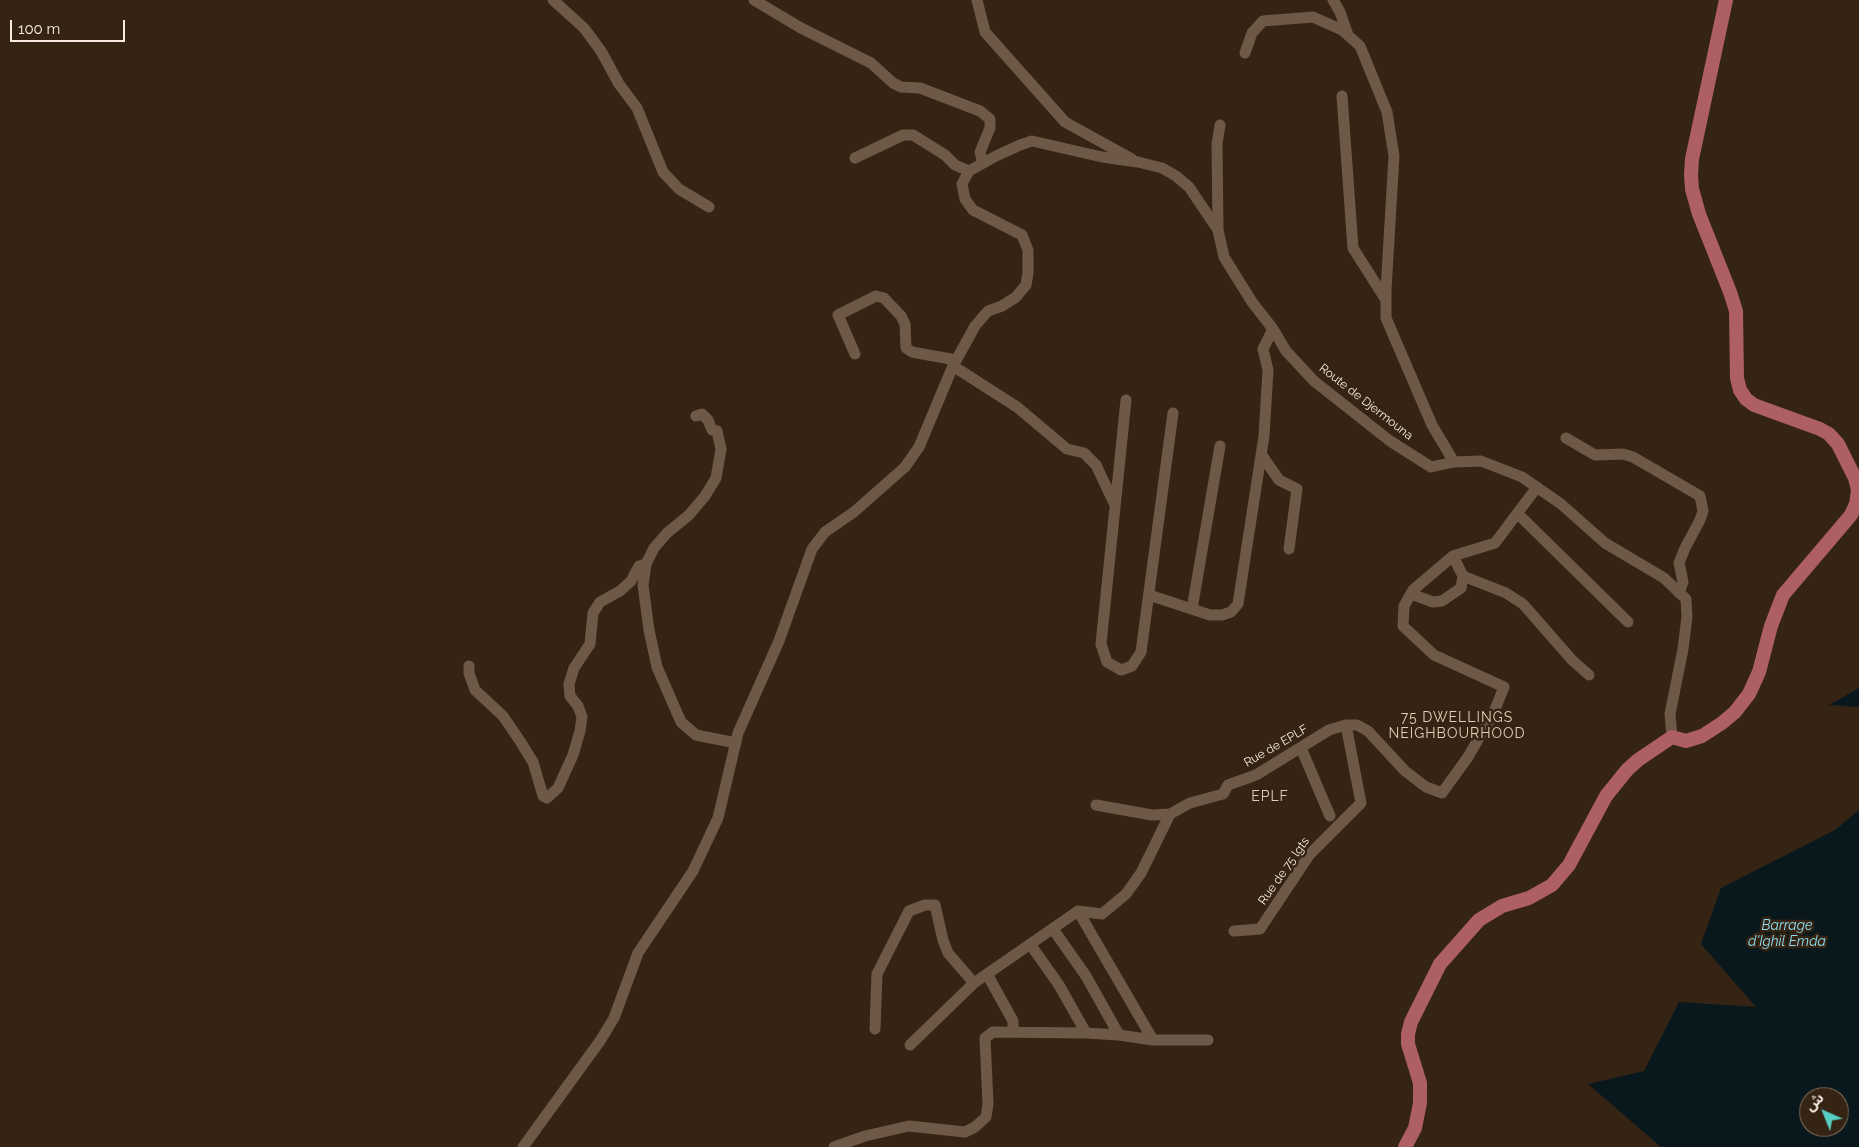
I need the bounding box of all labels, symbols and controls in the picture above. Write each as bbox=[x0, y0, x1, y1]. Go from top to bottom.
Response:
scale bar bbox=[12, 10, 128, 42]
text: 100 m bbox=[18, 20, 60, 38]
street label: Route de Djermouna bbox=[1316, 361, 1416, 443]
district label: 75 DWELLINGS NEIGHBOURHOOD bbox=[1387, 710, 1527, 742]
street label: Rue de EPLF bbox=[1241, 722, 1311, 770]
district label: EPLF bbox=[1251, 789, 1289, 805]
street label: Rue de 75 lgts bbox=[1255, 835, 1313, 907]
water label: Barrage d'Ighil Emda bbox=[1748, 918, 1826, 950]
north arrow bbox=[1799, 1087, 1849, 1137]
text: ش bbox=[1802, 1090, 1827, 1114]

